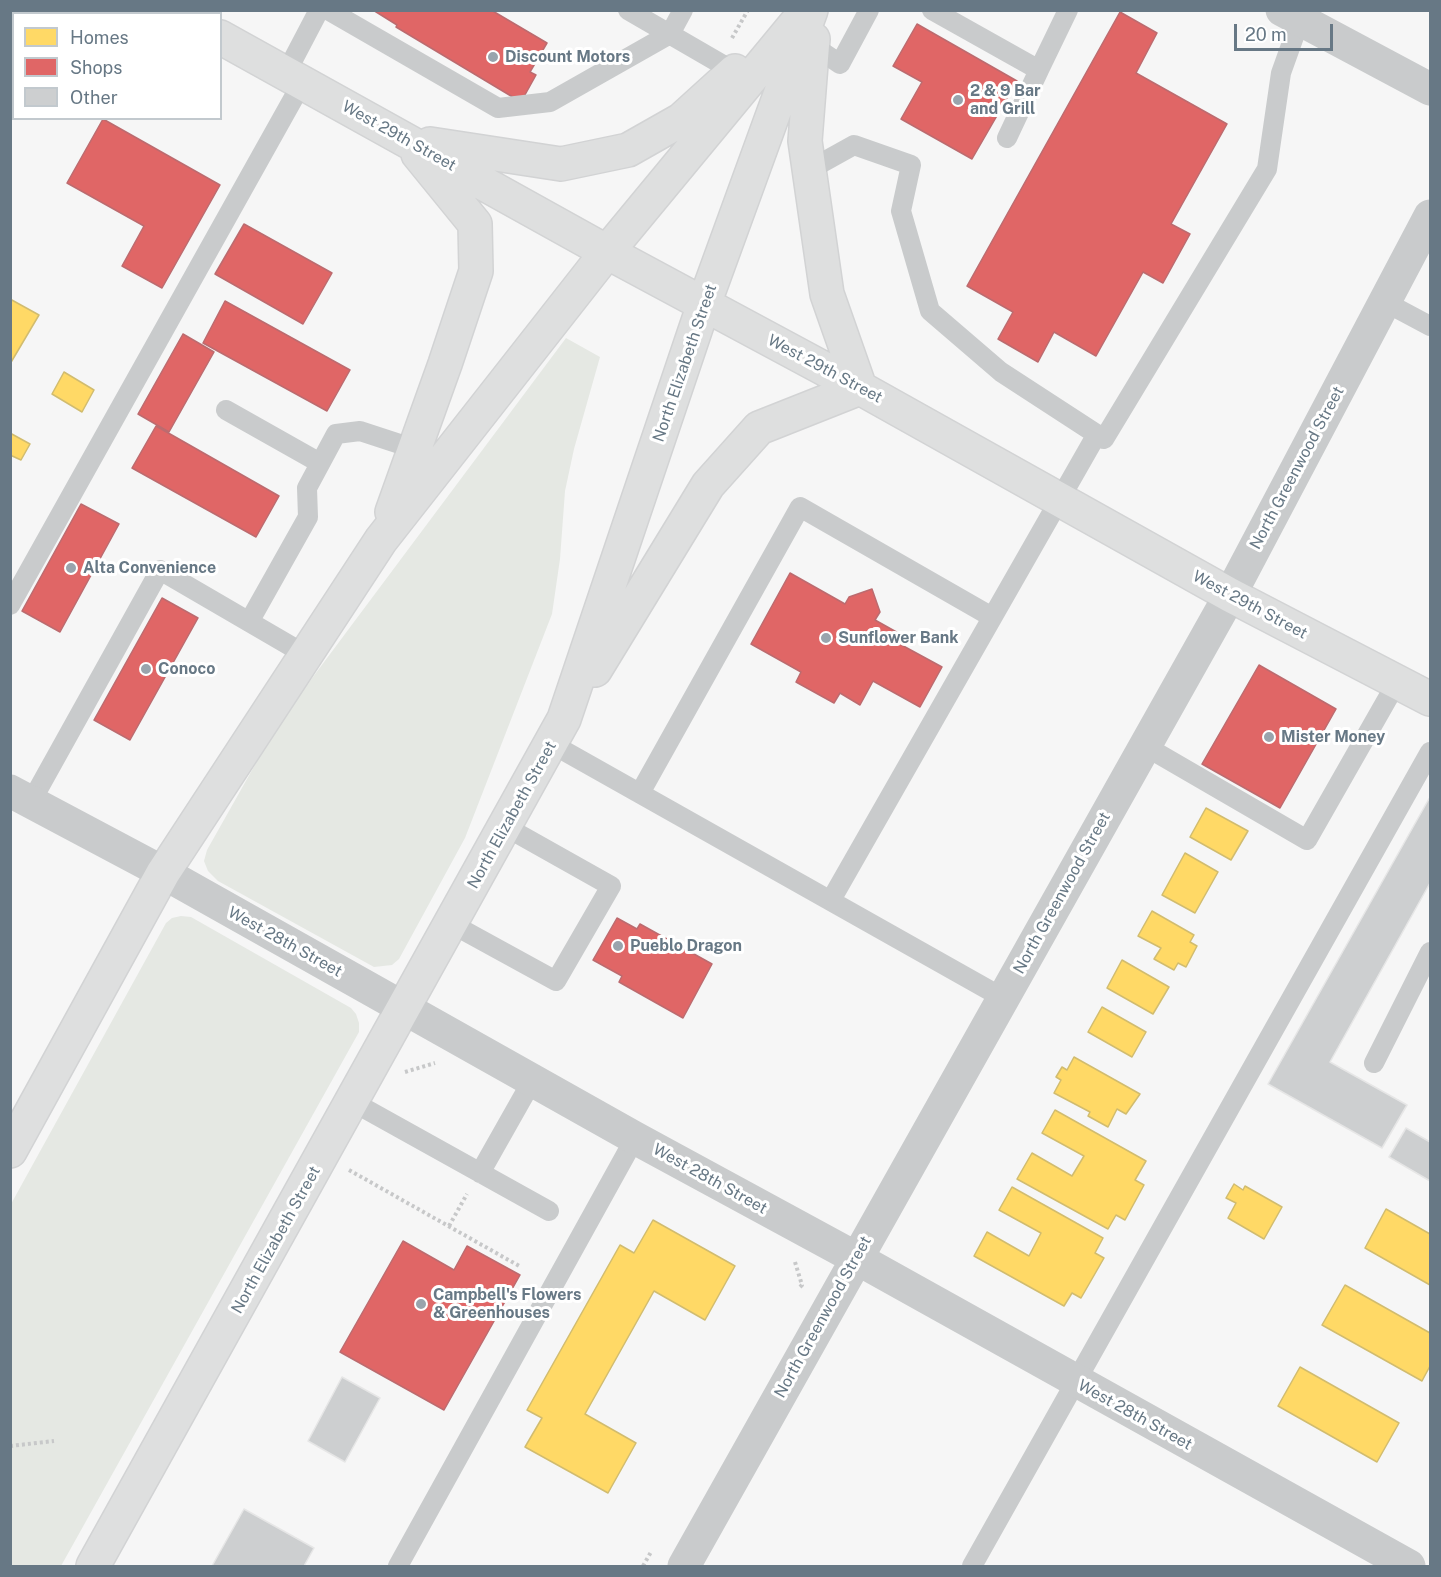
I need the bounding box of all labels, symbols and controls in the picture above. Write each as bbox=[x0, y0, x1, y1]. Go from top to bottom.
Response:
legend bbox=[12, 12, 222, 120]
scale bar bbox=[1237, 12, 1336, 50]
text: 20 m bbox=[1245, 24, 1287, 45]
text: Homes bbox=[70, 27, 129, 48]
place label: Discount Motors bbox=[505, 47, 630, 67]
marker: Discount Motors bbox=[486, 50, 500, 64]
text: Shops bbox=[70, 57, 122, 78]
place label: 2 & 9 Bar and Grill bbox=[970, 81, 1041, 119]
text: Other bbox=[70, 87, 118, 108]
marker: 2 & 9 Bar and Grill bbox=[951, 93, 965, 107]
street label: West 29th Street bbox=[339, 97, 459, 175]
street label: North Elizabeth Street bbox=[649, 282, 721, 444]
street label: West 29th Street bbox=[764, 331, 886, 407]
street label: North Greenwood Street bbox=[1246, 383, 1348, 553]
place label: Alta Convenience bbox=[83, 558, 216, 578]
marker: Alta Convenience bbox=[64, 561, 78, 575]
street label: West 29th Street bbox=[1189, 567, 1311, 643]
place label: Sunflower Bank bbox=[838, 628, 959, 648]
marker: Sunflower Bank bbox=[819, 631, 833, 645]
place label: Conoco bbox=[158, 659, 215, 679]
marker: Conoco bbox=[139, 662, 153, 676]
place label: Mister Money bbox=[1281, 727, 1385, 747]
marker: Mister Money bbox=[1262, 730, 1276, 744]
street label: North Elizabeth Street bbox=[463, 738, 561, 892]
street label: North Greenwood Street bbox=[1010, 809, 1114, 977]
street label: West 28th Street bbox=[225, 903, 345, 981]
place label: Pueblo Dragon bbox=[630, 936, 742, 956]
marker: Pueblo Dragon bbox=[611, 939, 625, 953]
street label: West 28th Street bbox=[650, 1140, 770, 1218]
street label: North Elizabeth Street bbox=[227, 1163, 325, 1317]
street label: North Greenwood Street bbox=[771, 1233, 875, 1401]
place label: Campbell's Flowers & Greenhouses bbox=[433, 1285, 582, 1323]
marker: Campbell's Flowers & Greenhouses bbox=[414, 1297, 428, 1311]
street label: West 28th Street bbox=[1075, 1376, 1195, 1454]

